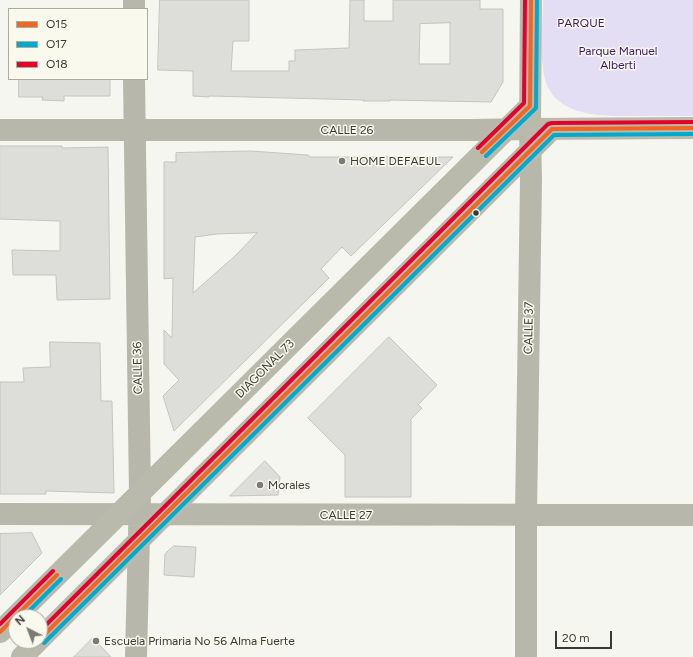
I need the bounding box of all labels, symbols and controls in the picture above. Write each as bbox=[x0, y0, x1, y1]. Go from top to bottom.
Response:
legend bbox=[8, 8, 148, 80]
park label: PARQUE bbox=[557, 16, 605, 30]
text: O15 bbox=[46, 17, 67, 31]
text: O17 bbox=[46, 37, 67, 51]
park label: Parque Manuel Alberti bbox=[578, 44, 658, 72]
text: O18 bbox=[46, 57, 68, 71]
street label: CALLE 26 bbox=[321, 123, 373, 137]
place label: HOME DEFAEUL bbox=[350, 154, 440, 168]
marker: HOME DEFAEUL bbox=[337, 156, 347, 166]
unlabelled marker bbox=[471, 208, 481, 218]
street label: CALLE 37 bbox=[521, 302, 537, 354]
street label: DIAGONAL 73 bbox=[233, 337, 297, 401]
street label: CALLE 36 bbox=[130, 342, 146, 394]
place label: Morales bbox=[268, 478, 310, 492]
marker: Morales bbox=[255, 480, 265, 490]
street label: CALLE 27 bbox=[320, 508, 372, 522]
north arrow bbox=[8, 609, 48, 649]
text: N bbox=[13, 613, 28, 628]
scale bar bbox=[557, 623, 614, 649]
text: 20 m bbox=[562, 631, 590, 645]
place label: Escuela Primaria No 56 Alma Fuerte bbox=[104, 634, 295, 648]
marker: Escuela Primaria No 56 Alma Fuerte bbox=[91, 636, 101, 646]

